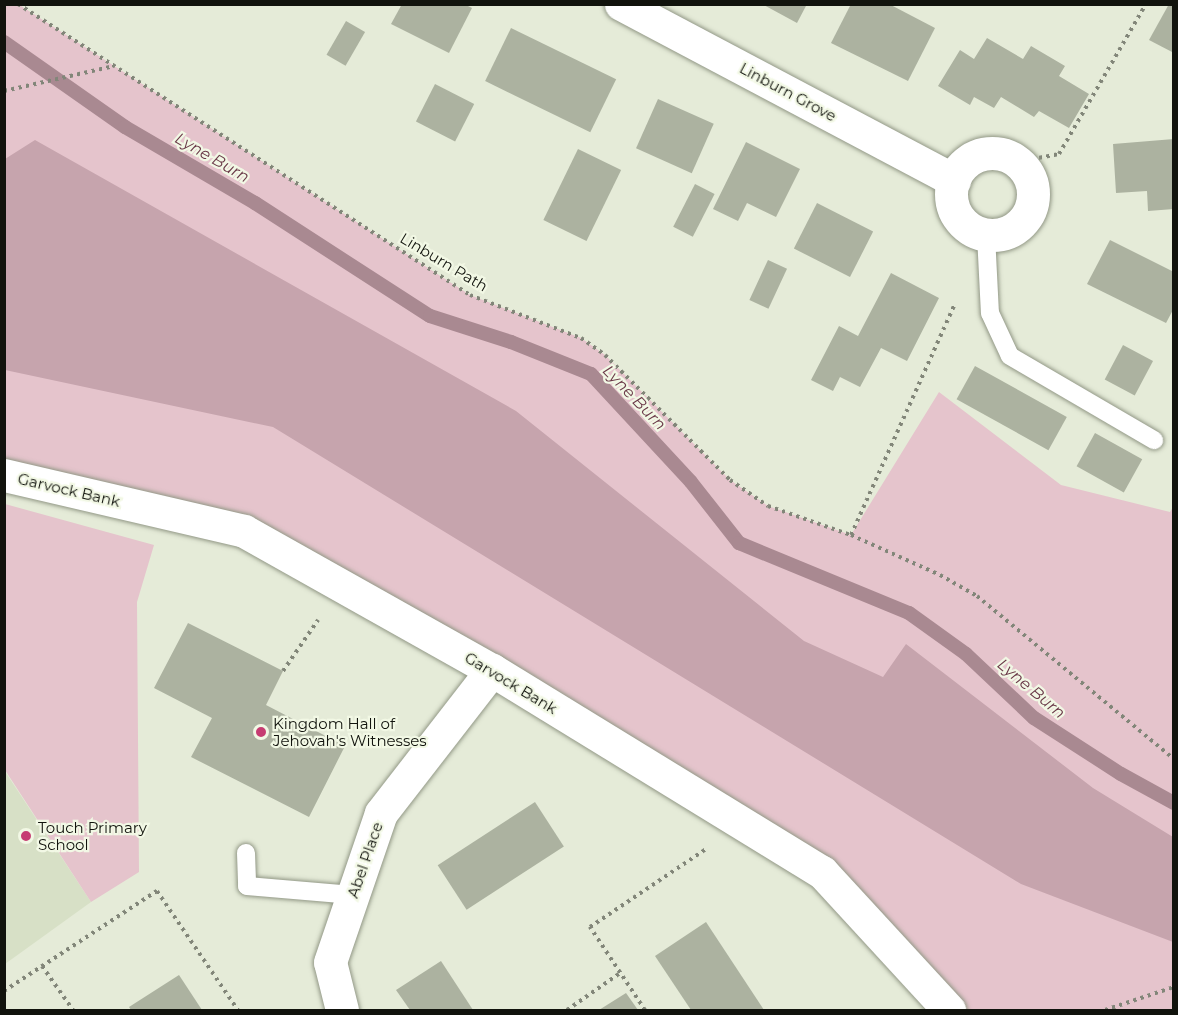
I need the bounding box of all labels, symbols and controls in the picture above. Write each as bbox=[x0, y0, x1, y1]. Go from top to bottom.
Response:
street label: Linburn Grove bbox=[737, 59, 839, 125]
water label: Lyne Burn bbox=[171, 129, 253, 187]
street label: Linburn Path bbox=[397, 229, 491, 295]
water label: Lyne Burn bbox=[598, 362, 670, 434]
street label: Garvock Bank bbox=[16, 469, 122, 511]
street label: Garvock Bank bbox=[462, 648, 560, 718]
water label: Lyne Burn bbox=[993, 655, 1069, 723]
place label: Kingdom Hall of Jehovah's Witnesses bbox=[273, 714, 427, 749]
marker: Kingdom Hall of Jehovah's Witnesses bbox=[254, 725, 268, 739]
place label: Touch Primary School bbox=[38, 818, 147, 853]
street label: Abel Place bbox=[344, 820, 386, 900]
marker: Touch Primary School bbox=[19, 829, 33, 843]

